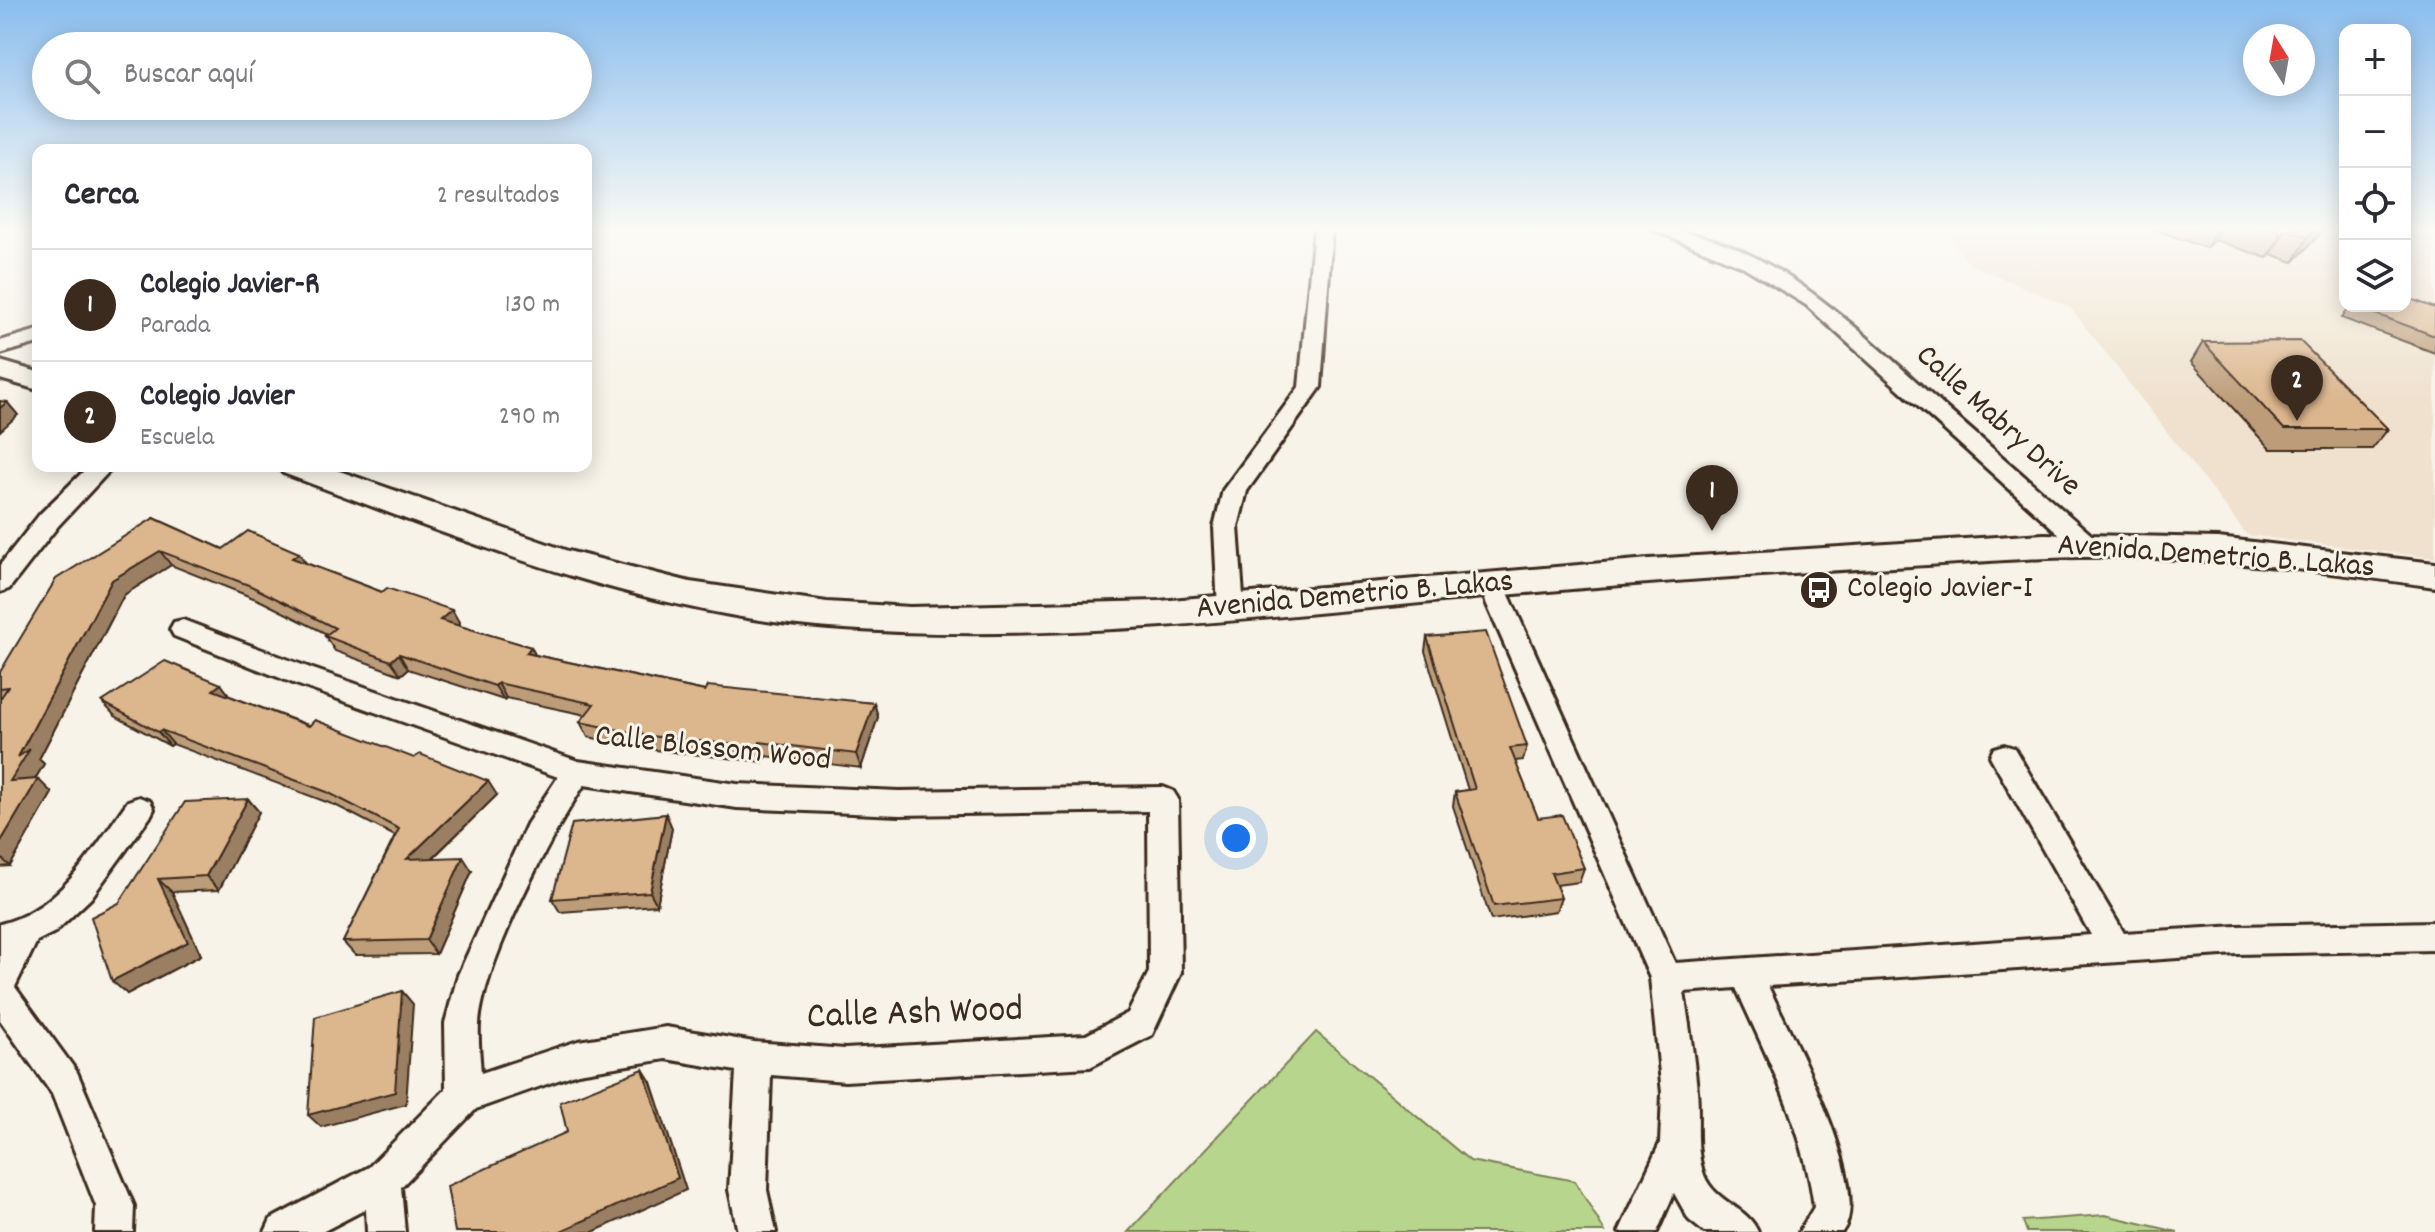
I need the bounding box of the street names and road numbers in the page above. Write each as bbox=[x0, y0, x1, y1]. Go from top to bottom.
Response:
street label: Calle Mabry Drive bbox=[1904, 335, 2090, 509]
street label: Avenida Demetrio B. Lakas bbox=[2056, 524, 2376, 592]
street label: Avenida Demetrio B. Lakas bbox=[1195, 560, 1515, 634]
street label: Calle Blossom Wood bbox=[593, 715, 833, 785]
street label: Calle Ash Wood bbox=[806, 984, 1024, 1046]

